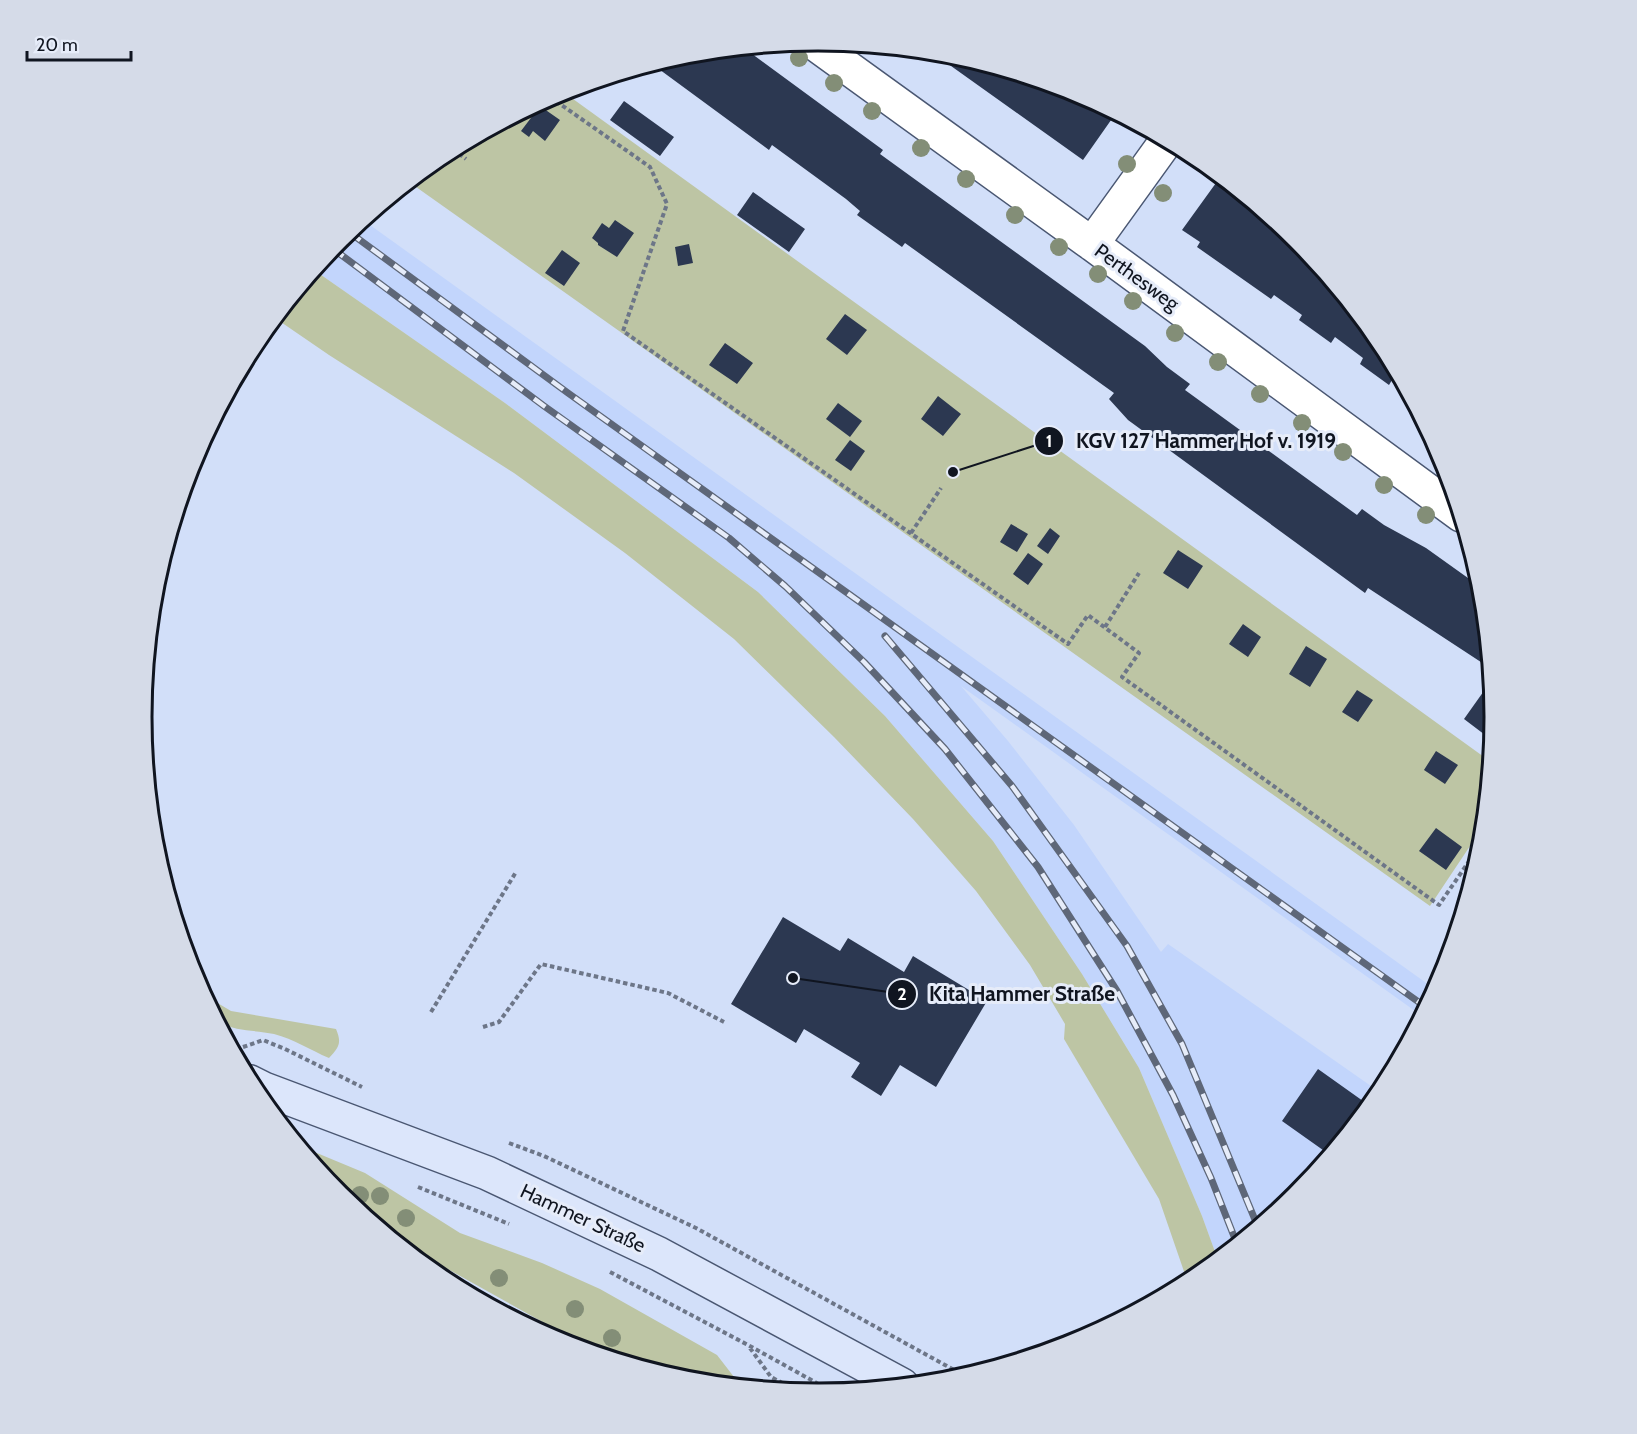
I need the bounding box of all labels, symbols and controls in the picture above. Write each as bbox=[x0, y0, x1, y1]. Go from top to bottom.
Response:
scale bar bbox=[27, 24, 130, 62]
text: 20 m bbox=[36, 34, 78, 56]
street label: Perthesweg bbox=[1090, 238, 1185, 316]
callout: KGV 127 Hammer Hof v. 1919 bbox=[1034, 421, 1349, 460]
text: KGV 127 Hammer Hof v. 1919 bbox=[1076, 428, 1336, 453]
text: 1 bbox=[1046, 430, 1052, 452]
callout: Kita Hammer Straße bbox=[887, 975, 1127, 1014]
text: Kita Hammer Straße bbox=[929, 981, 1115, 1006]
text: 2 bbox=[897, 983, 907, 1005]
street label: Hammer Straße bbox=[517, 1179, 649, 1257]

